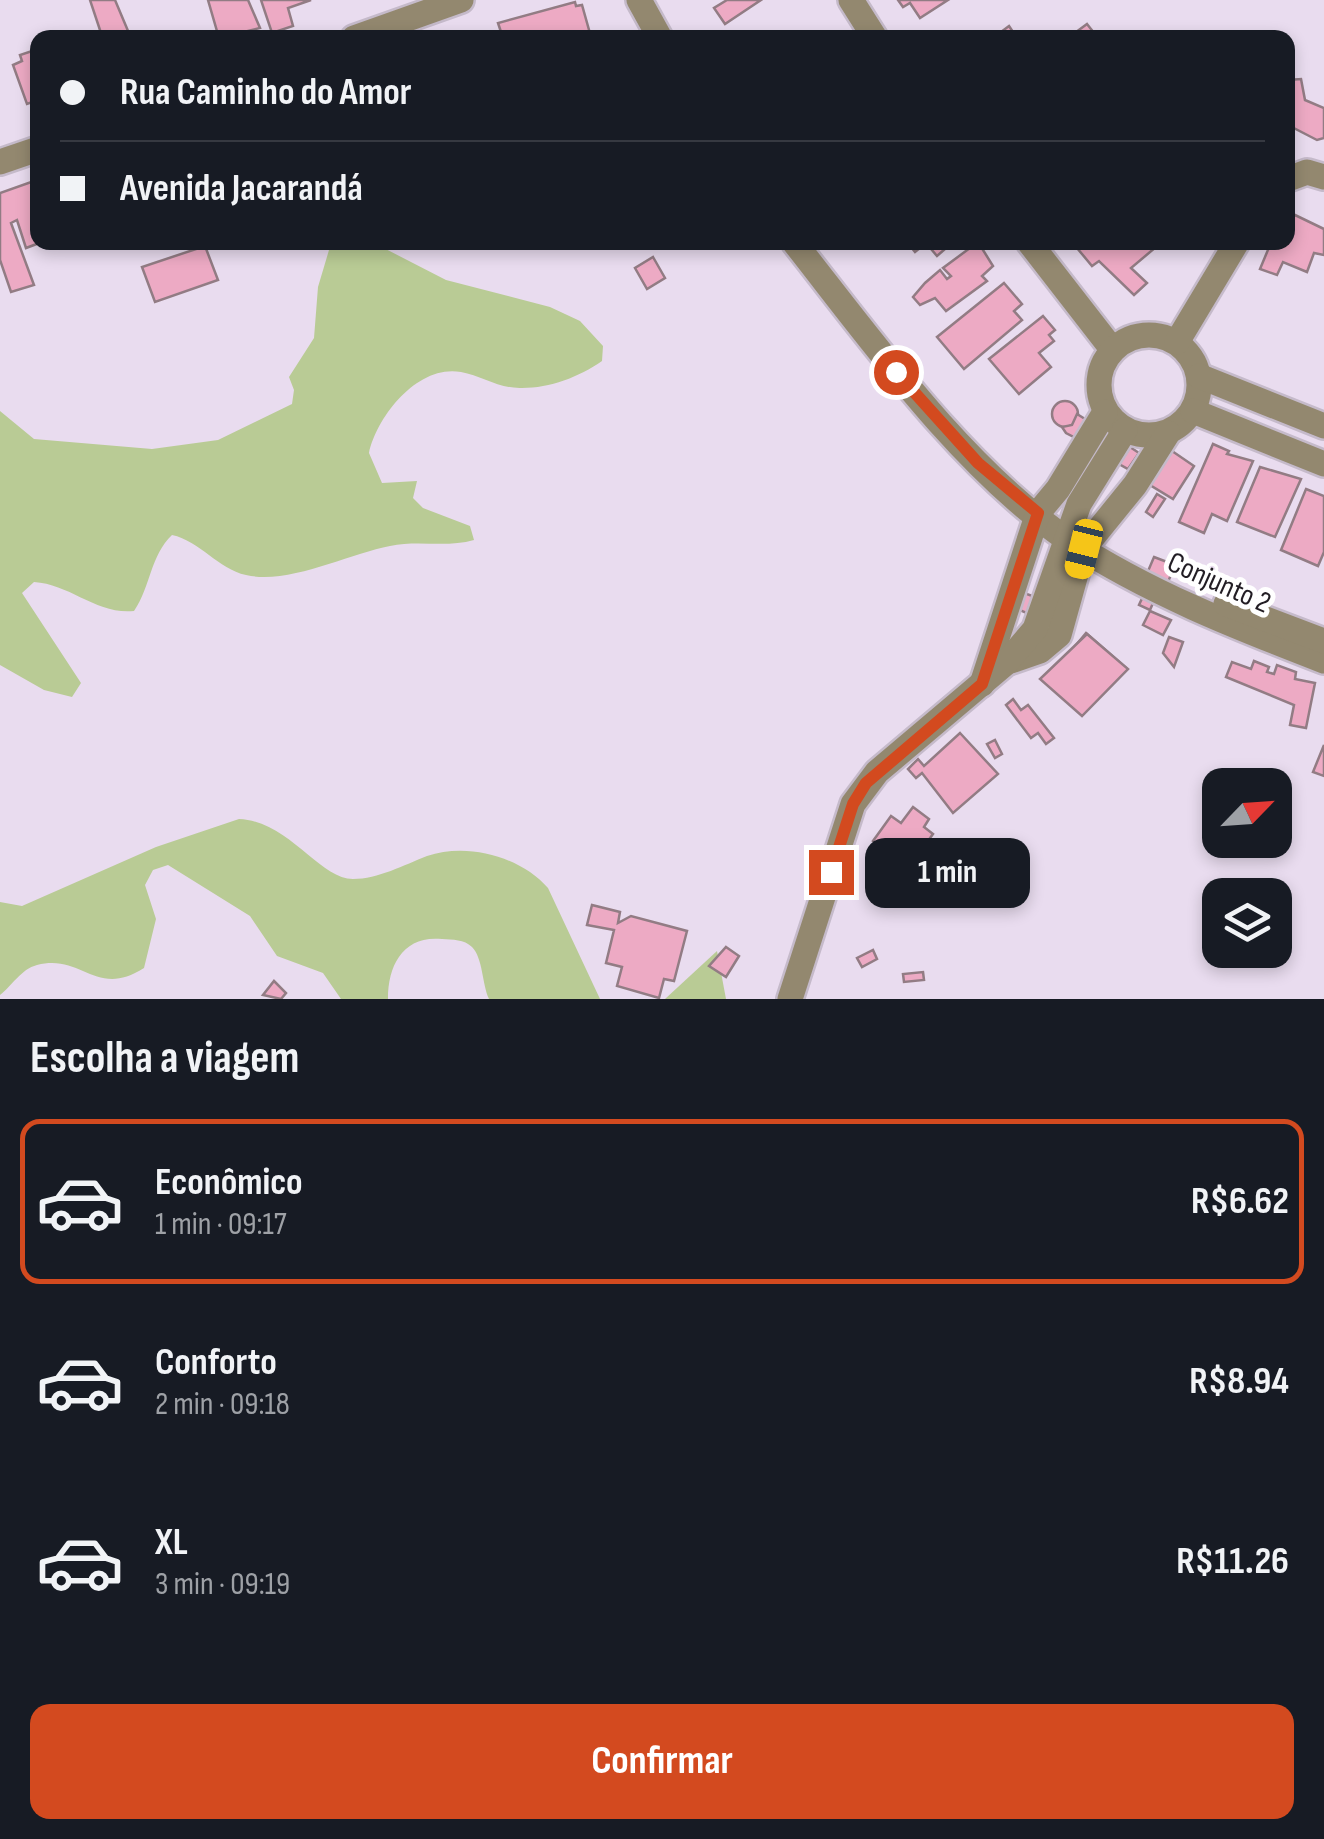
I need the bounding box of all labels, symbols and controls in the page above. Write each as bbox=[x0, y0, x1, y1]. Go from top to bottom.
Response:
text: Rua Caminho do Amor bbox=[120, 70, 412, 115]
text: Avenida Jacarandá bbox=[120, 166, 363, 211]
route start bbox=[874, 350, 919, 395]
car bbox=[1062, 516, 1106, 582]
street label: Conjunto 2 bbox=[1162, 544, 1276, 622]
north arrow bbox=[1202, 768, 1292, 858]
map controls bbox=[1202, 768, 1292, 968]
callout: 1 min bbox=[866, 837, 1031, 907]
route end bbox=[809, 850, 854, 895]
text: 1 min bbox=[918, 853, 977, 892]
button: layers bbox=[1202, 878, 1292, 968]
text: Escolha a viagem bbox=[30, 1031, 299, 1086]
icon: car bbox=[35, 1157, 125, 1247]
text: Econômico bbox=[155, 1160, 303, 1205]
text: R$6.62 bbox=[1191, 1179, 1289, 1224]
text: 1 min · 09:17 bbox=[155, 1205, 286, 1244]
icon: car bbox=[35, 1337, 125, 1427]
text: Conforto bbox=[155, 1340, 277, 1385]
text: R$8.94 bbox=[1189, 1359, 1289, 1404]
text: 2 min · 09:18 bbox=[155, 1385, 290, 1424]
icon: car bbox=[35, 1517, 125, 1607]
text: XL bbox=[155, 1520, 188, 1565]
text: R$11.26 bbox=[1176, 1539, 1289, 1584]
text: 3 min · 09:19 bbox=[155, 1565, 290, 1604]
button: Confirmar bbox=[30, 1704, 1294, 1819]

